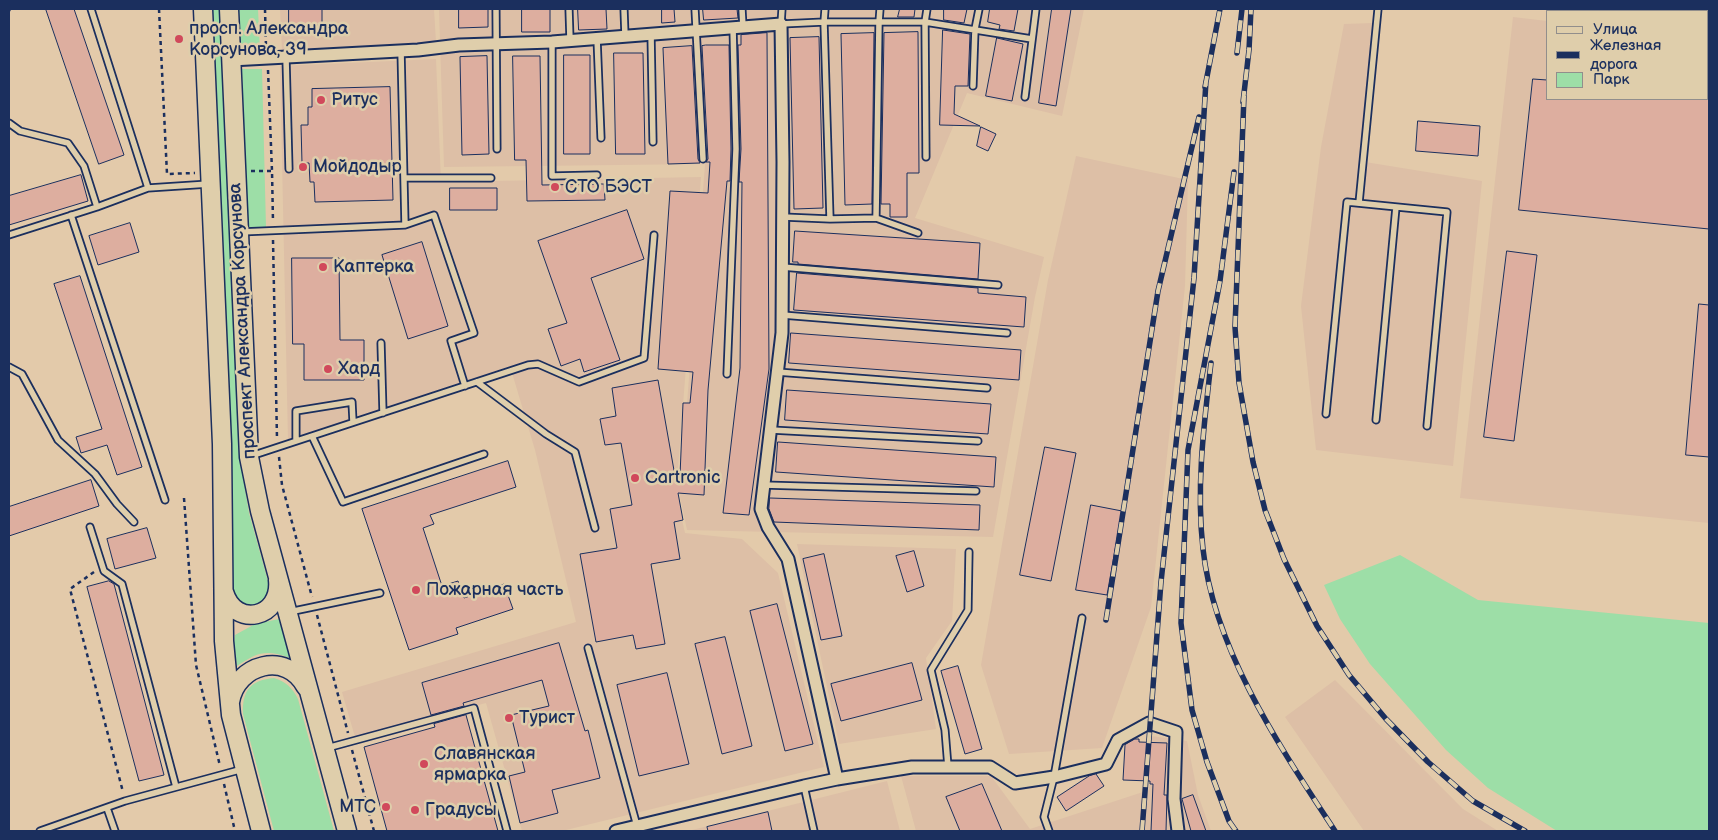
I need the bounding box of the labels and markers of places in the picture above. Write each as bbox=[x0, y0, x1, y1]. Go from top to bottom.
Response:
place label: просп. Александра Корсунова, 39 bbox=[189, 18, 348, 60]
marker: просп. Александра Корсунова, 39 bbox=[173, 33, 185, 45]
place label: Ритус bbox=[331, 89, 378, 111]
marker: Ритус bbox=[315, 94, 327, 106]
place label: Мойдодыр bbox=[313, 156, 402, 178]
marker: Мойдодыр bbox=[297, 161, 309, 173]
place label: СТО БЭСТ bbox=[565, 176, 652, 198]
marker: СТО БЭСТ bbox=[549, 181, 561, 193]
place label: Каптерка bbox=[333, 256, 414, 278]
marker: Каптерка bbox=[317, 261, 329, 273]
place label: Хард bbox=[338, 358, 380, 380]
marker: Хард bbox=[322, 363, 334, 375]
place label: Cartronic bbox=[645, 467, 721, 489]
marker: Cartronic bbox=[629, 472, 641, 484]
place label: Пожарная часть bbox=[426, 579, 563, 601]
marker: Пожарная часть bbox=[410, 584, 422, 596]
place label: Турист bbox=[519, 707, 575, 729]
marker: Турист bbox=[503, 712, 515, 724]
place label: Славянская ярмарка bbox=[434, 743, 535, 786]
marker: Славянская ярмарка bbox=[418, 758, 430, 770]
place label: МТС bbox=[339, 796, 376, 818]
place label: Градусы bbox=[425, 799, 497, 821]
marker: МТС bbox=[380, 801, 392, 813]
marker: Градусы bbox=[409, 804, 421, 816]

